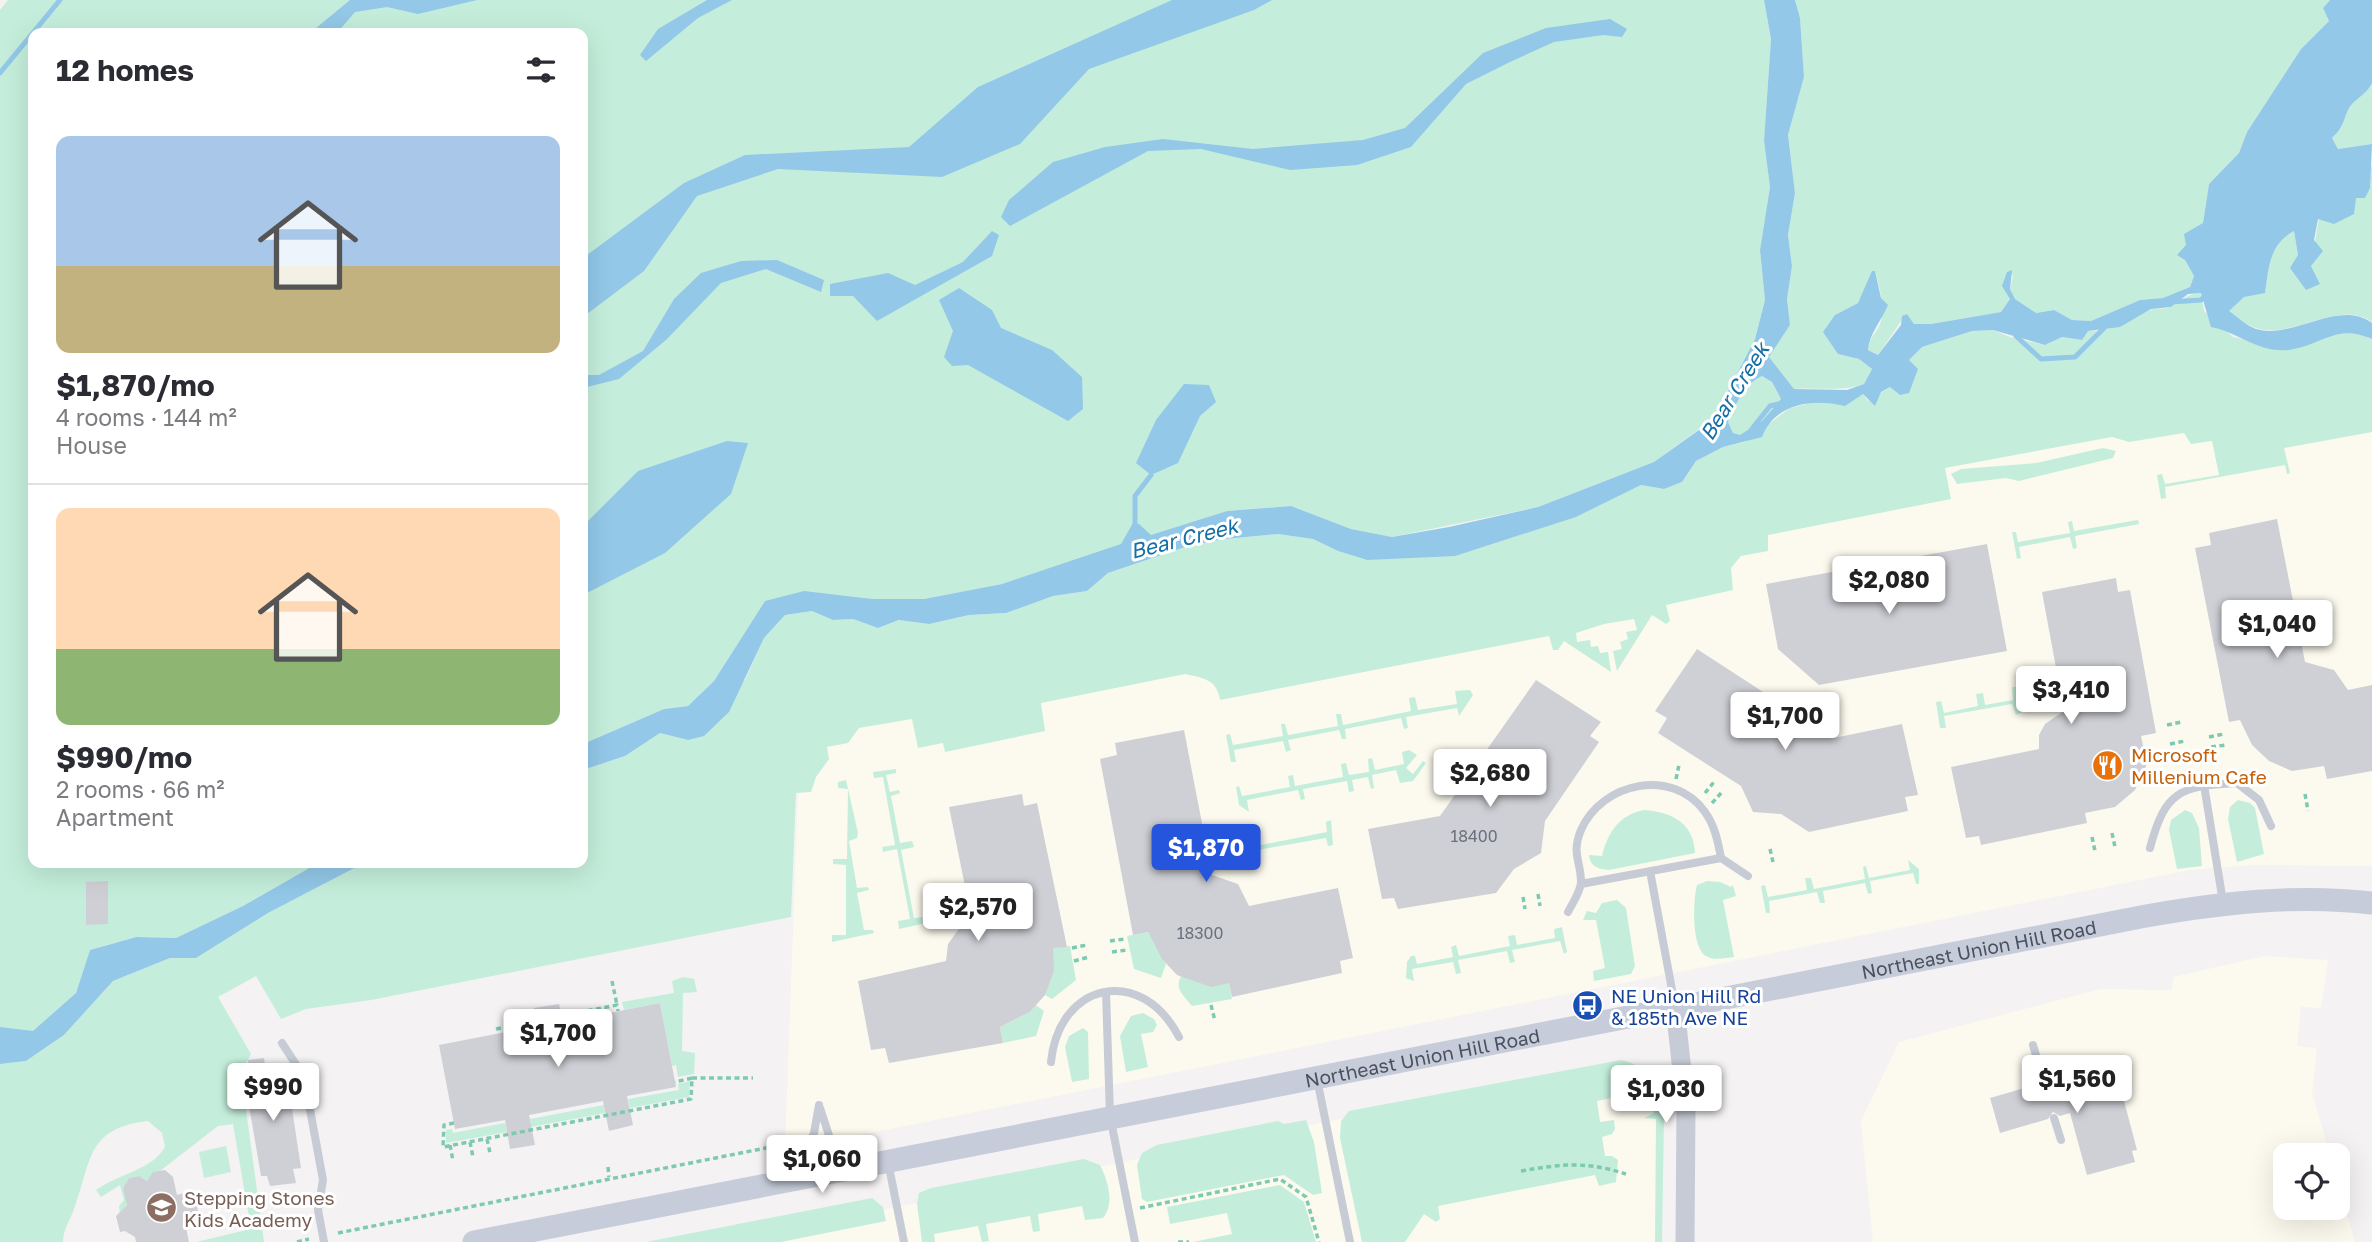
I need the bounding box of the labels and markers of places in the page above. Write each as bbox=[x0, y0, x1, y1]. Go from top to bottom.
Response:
pin: $2,080 bbox=[1832, 556, 1946, 616]
pin: $1,040 bbox=[2220, 600, 2334, 660]
pin: $3,410 bbox=[2014, 666, 2128, 726]
pin: $1,700 bbox=[1728, 692, 1842, 752]
place label: Microsoft Millenium Cafe bbox=[2131, 743, 2267, 788]
restaurant icon: Microsoft Millenium Cafe bbox=[2091, 748, 2125, 782]
pin: $2,680 bbox=[1433, 750, 1547, 809]
pin: $1,870 bbox=[1149, 824, 1263, 884]
pin: $2,570 bbox=[921, 884, 1035, 943]
place label: NE Union Hill Rd & 185th Ave NE bbox=[1611, 984, 1761, 1029]
bus stop icon: NE Union Hill Rd & 185th Ave NE bbox=[1571, 989, 1605, 1023]
pin: $1,700 bbox=[501, 1010, 615, 1069]
pin: $1,560 bbox=[2020, 1056, 2134, 1115]
pin: $990 bbox=[232, 1064, 314, 1123]
pin: $1,030 bbox=[1609, 1066, 1723, 1125]
pin: $1,060 bbox=[765, 1136, 879, 1195]
place label: Stepping Stones Kids Academy bbox=[184, 1186, 335, 1231]
school or university icon: Stepping Stones Kids Academy bbox=[144, 1191, 178, 1225]

